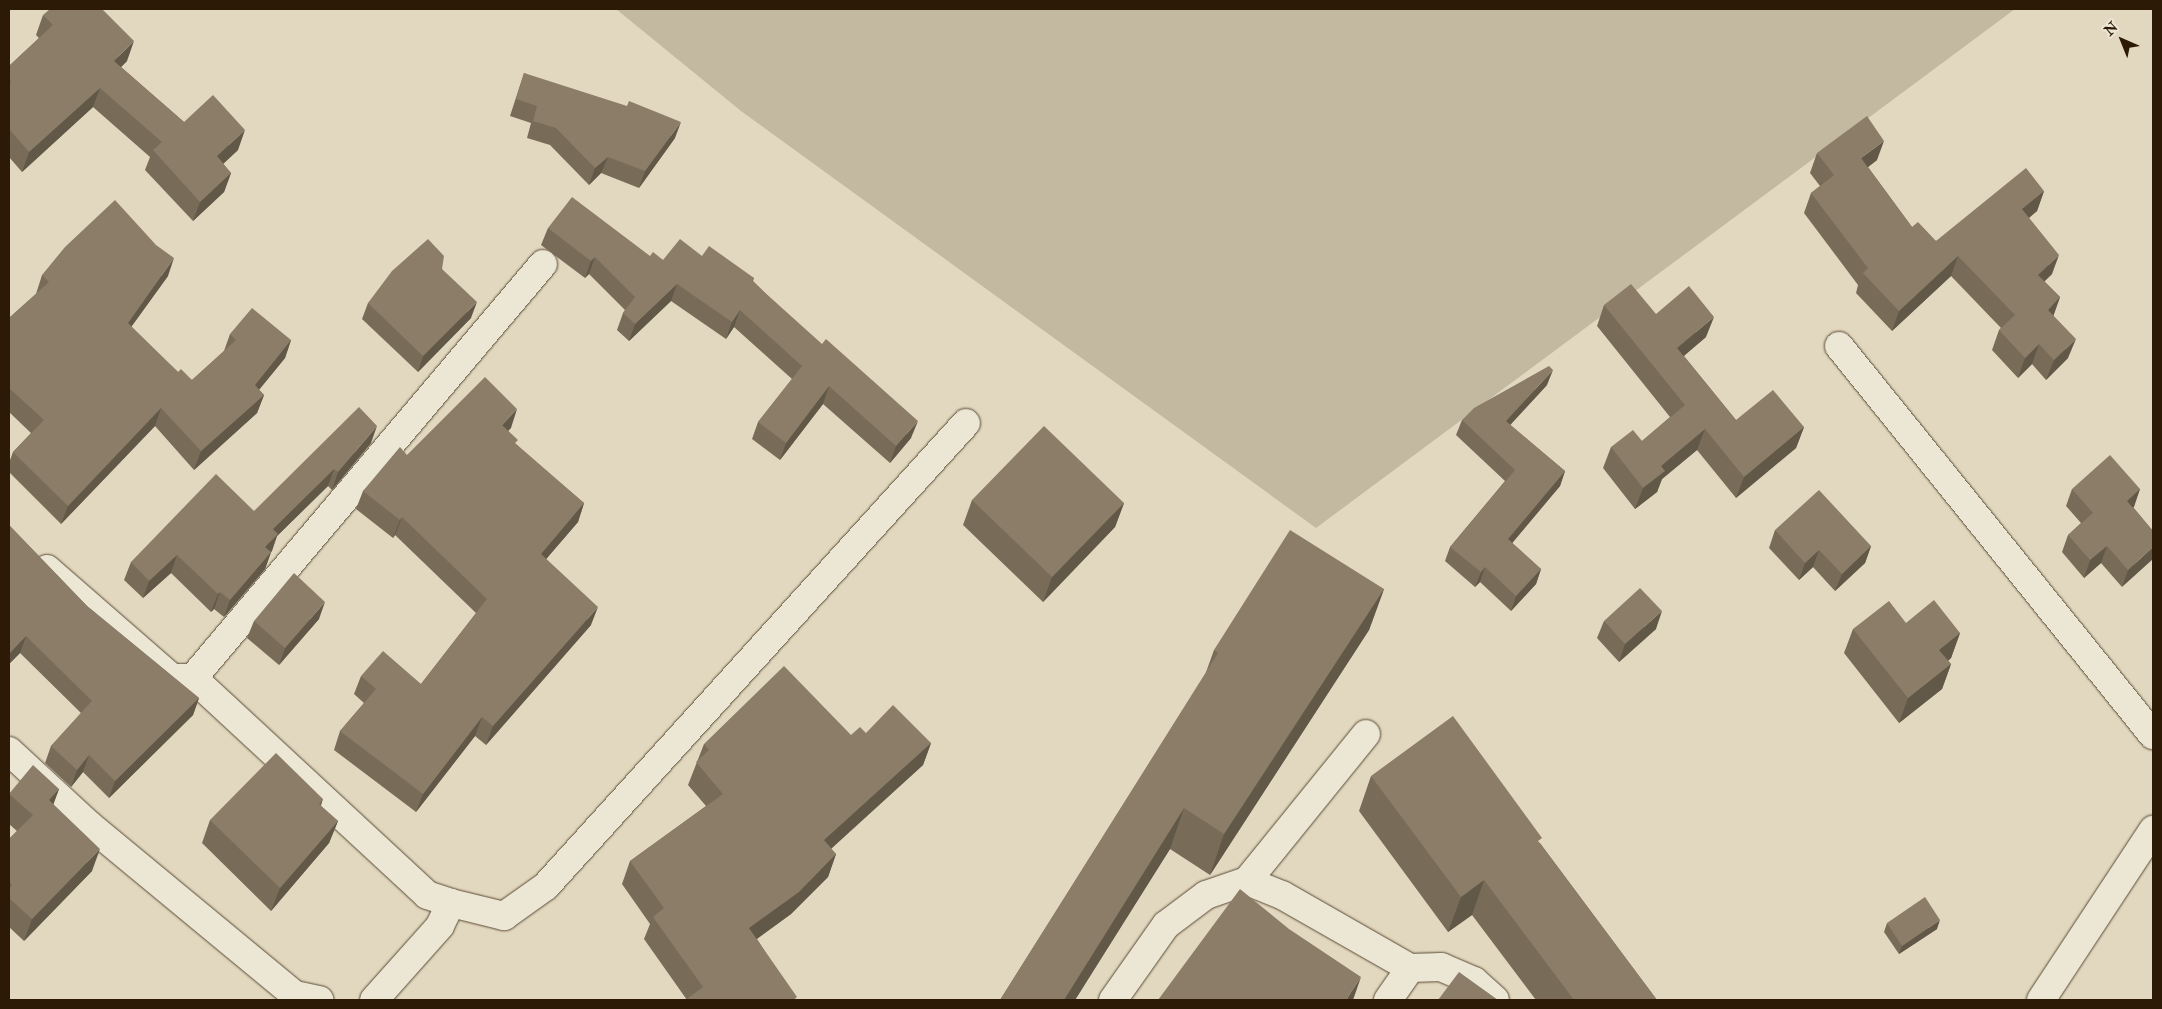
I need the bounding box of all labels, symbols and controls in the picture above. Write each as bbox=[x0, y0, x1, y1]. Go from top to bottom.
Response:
north arrow bbox=[2097, 15, 2147, 65]
text: N bbox=[2101, 18, 2122, 39]

